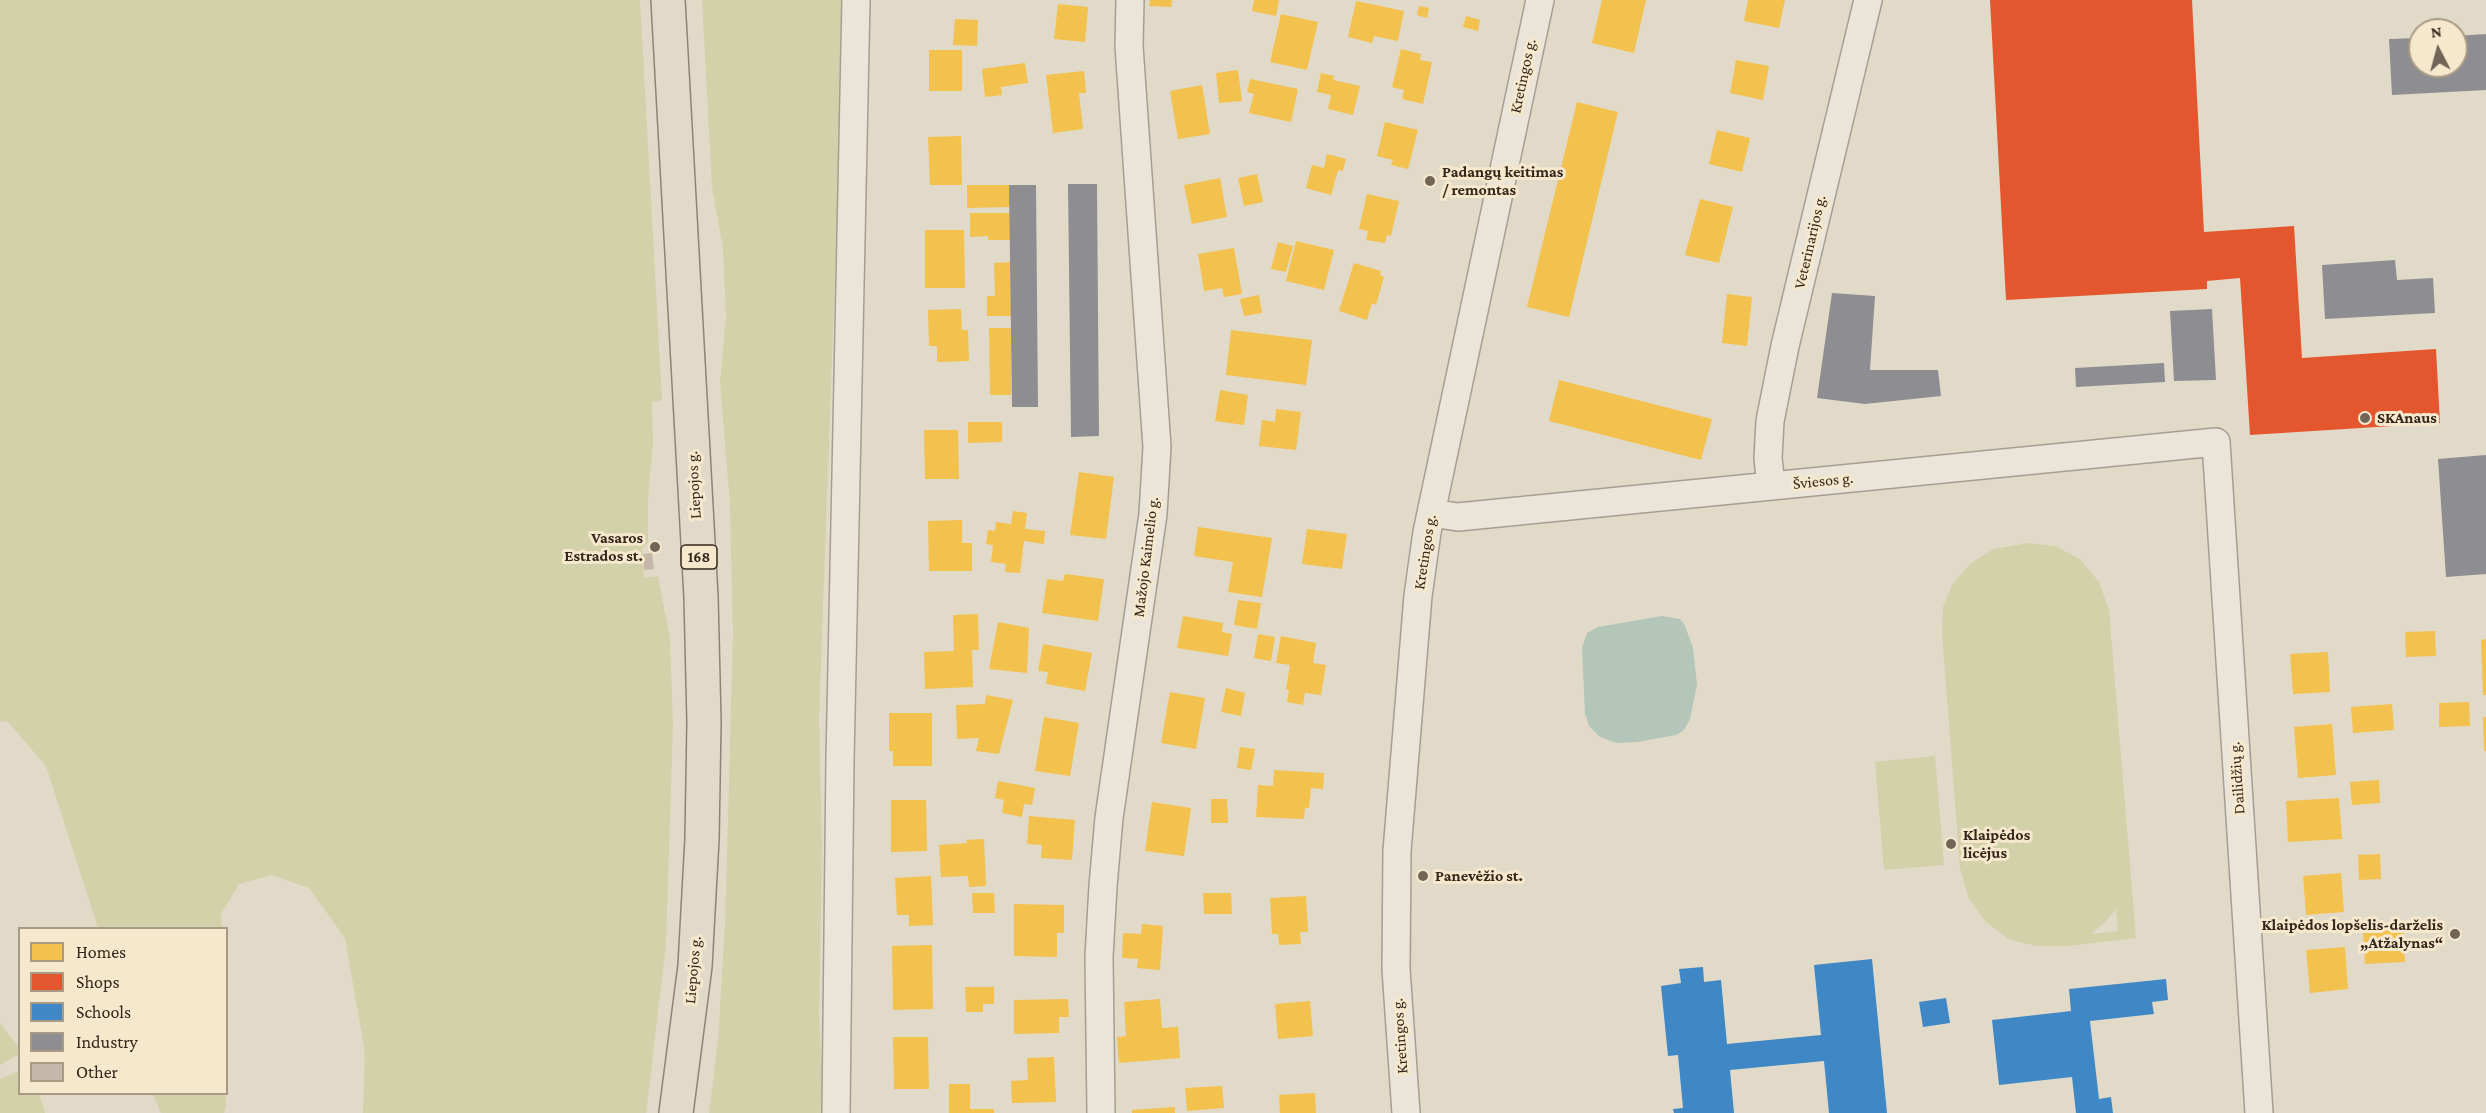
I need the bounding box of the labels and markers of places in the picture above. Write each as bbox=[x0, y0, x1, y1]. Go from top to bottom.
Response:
place label: Padangų keitimas / remontas bbox=[1442, 162, 1563, 200]
marker: Padangų keitimas / remontas bbox=[1423, 174, 1437, 188]
place label: SKAnaus bbox=[2377, 408, 2437, 428]
marker: SKAnaus bbox=[2358, 411, 2372, 425]
place label: Vasaros Estrados st. bbox=[564, 528, 643, 566]
marker: Vasaros Estrados st. bbox=[648, 540, 662, 554]
place label: Klaipėdos licėjus bbox=[1963, 825, 2030, 863]
marker: Klaipėdos licėjus bbox=[1944, 837, 1958, 851]
place label: Panevėžio st. bbox=[1435, 866, 1523, 886]
marker: Panevėžio st. bbox=[1416, 869, 1430, 883]
place label: Klaipėdos lopšelis-darželis „Atžalynas“ bbox=[2261, 915, 2443, 953]
marker: Klaipėdos lopšelis-darželis „Atžalynas“ bbox=[2448, 927, 2462, 941]

